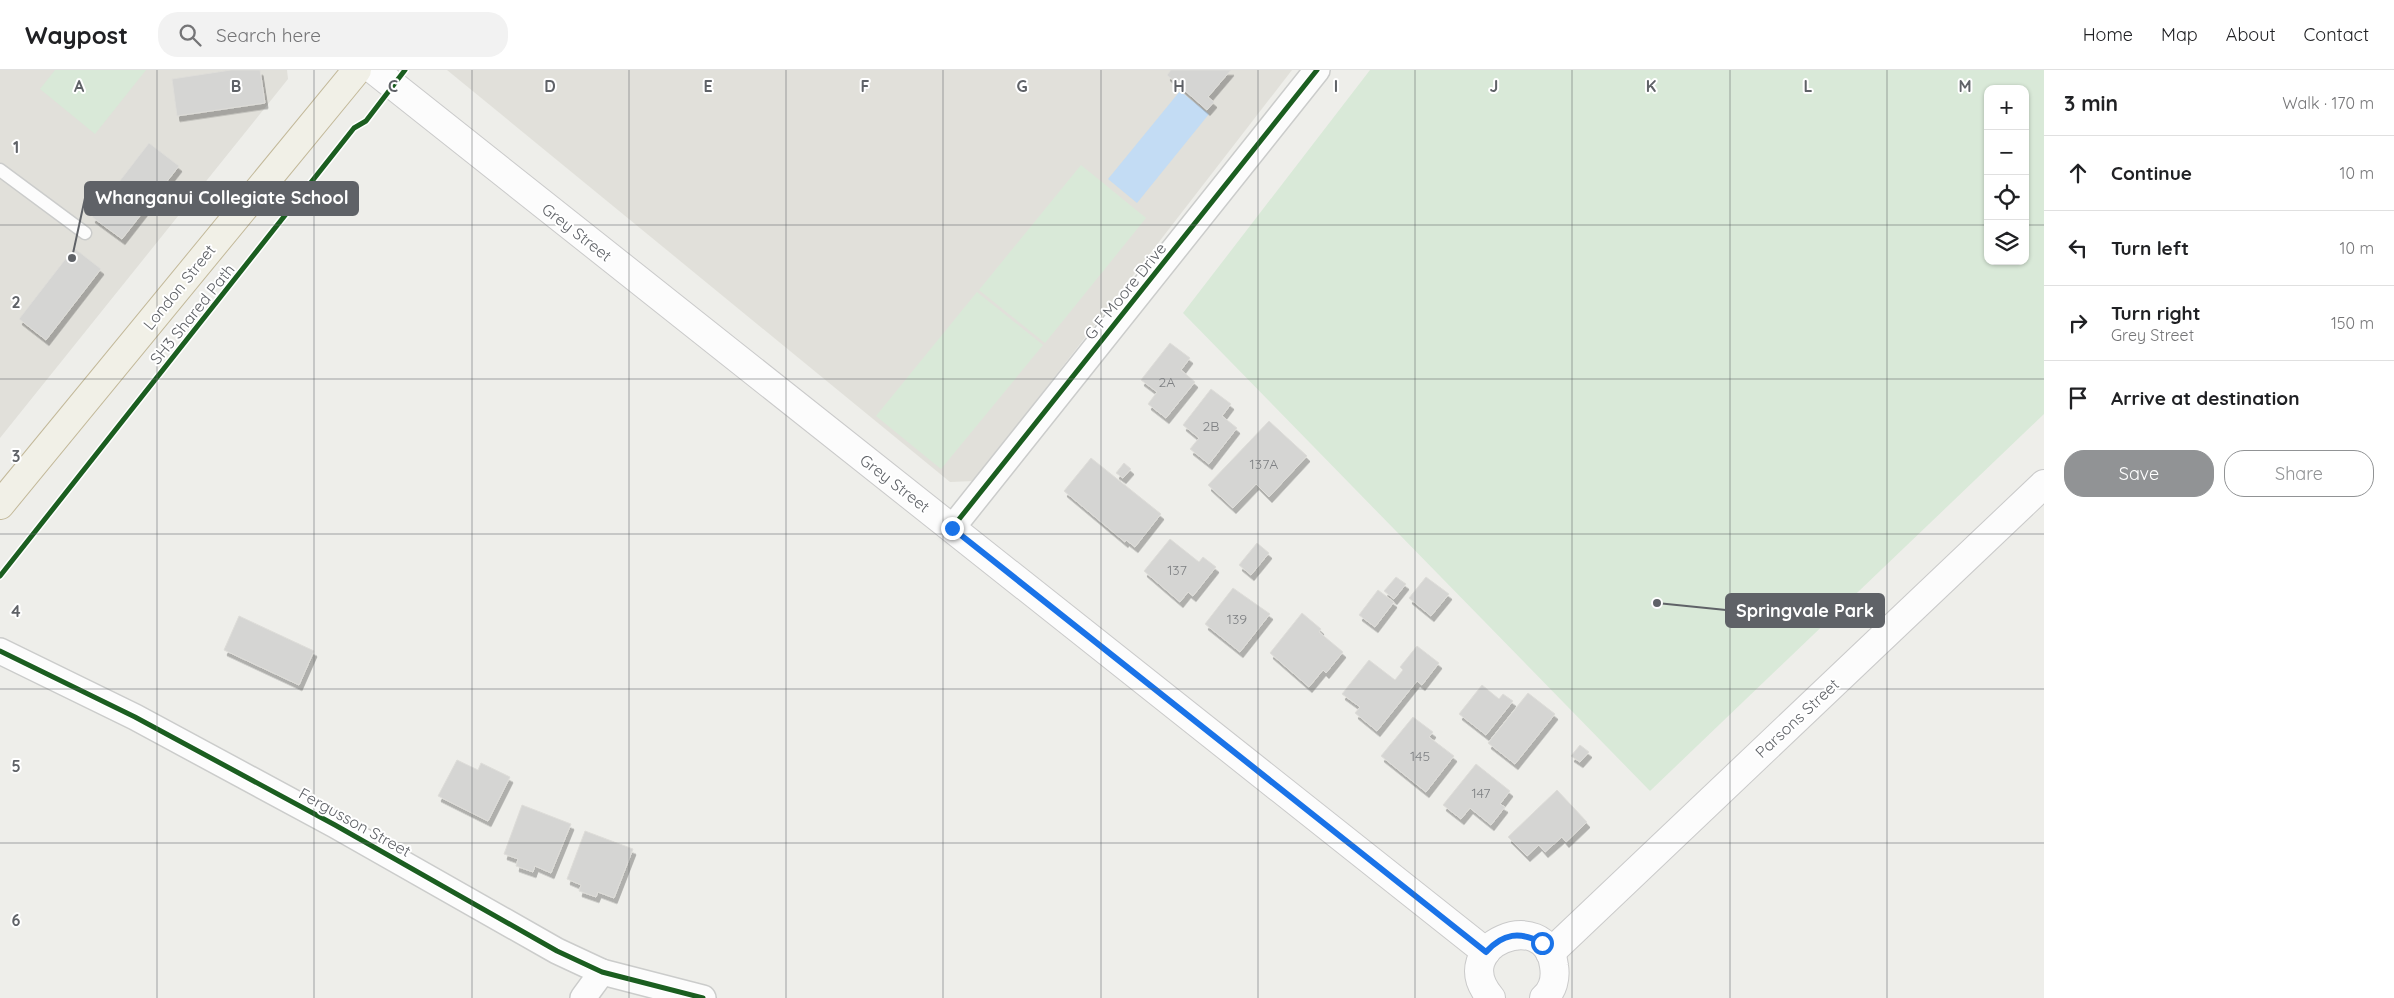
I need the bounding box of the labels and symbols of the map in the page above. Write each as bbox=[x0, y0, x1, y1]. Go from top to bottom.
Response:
text: A bbox=[74, 76, 85, 96]
text: B bbox=[231, 76, 241, 96]
text: C bbox=[388, 76, 398, 96]
text: D bbox=[544, 76, 556, 96]
text: E bbox=[703, 76, 713, 96]
text: F bbox=[861, 76, 870, 96]
text: G bbox=[1016, 76, 1028, 96]
text: H bbox=[1173, 76, 1185, 96]
text: I bbox=[1334, 76, 1338, 96]
text: J bbox=[1490, 76, 1498, 96]
text: K bbox=[1646, 76, 1656, 96]
text: L bbox=[1804, 76, 1813, 96]
text: M bbox=[1958, 76, 1972, 96]
text: 1 bbox=[13, 137, 19, 157]
callout: Whanganui Collegiate School bbox=[85, 182, 358, 215]
text: Whanganui Collegiate School bbox=[95, 186, 349, 209]
street label: Grey Street bbox=[538, 199, 616, 265]
street label: G F Moore Drive bbox=[1080, 238, 1170, 344]
street label: London Street bbox=[138, 240, 220, 334]
street label: SH3 Shared Path bbox=[145, 260, 239, 368]
text: 2 bbox=[11, 292, 21, 312]
house number: 2A bbox=[1159, 373, 1175, 391]
house number: 2B bbox=[1203, 417, 1219, 435]
text: 3 bbox=[12, 446, 20, 466]
street label: Grey Street bbox=[856, 450, 934, 516]
house number: 137A bbox=[1250, 455, 1278, 473]
route end bbox=[941, 517, 964, 540]
house number: 137 bbox=[1167, 561, 1187, 579]
callout: Springvale Park bbox=[1726, 594, 1884, 627]
text: Springvale Park bbox=[1736, 599, 1874, 622]
text: 4 bbox=[11, 601, 21, 621]
house number: 139 bbox=[1227, 610, 1247, 628]
street label: Parsons Street bbox=[1751, 674, 1843, 762]
house number: 145 bbox=[1410, 747, 1430, 765]
text: 5 bbox=[11, 756, 21, 776]
street label: Fergusson Street bbox=[296, 783, 414, 861]
house number: 147 bbox=[1471, 784, 1491, 802]
text: 6 bbox=[12, 910, 21, 930]
route start bbox=[1531, 932, 1554, 955]

